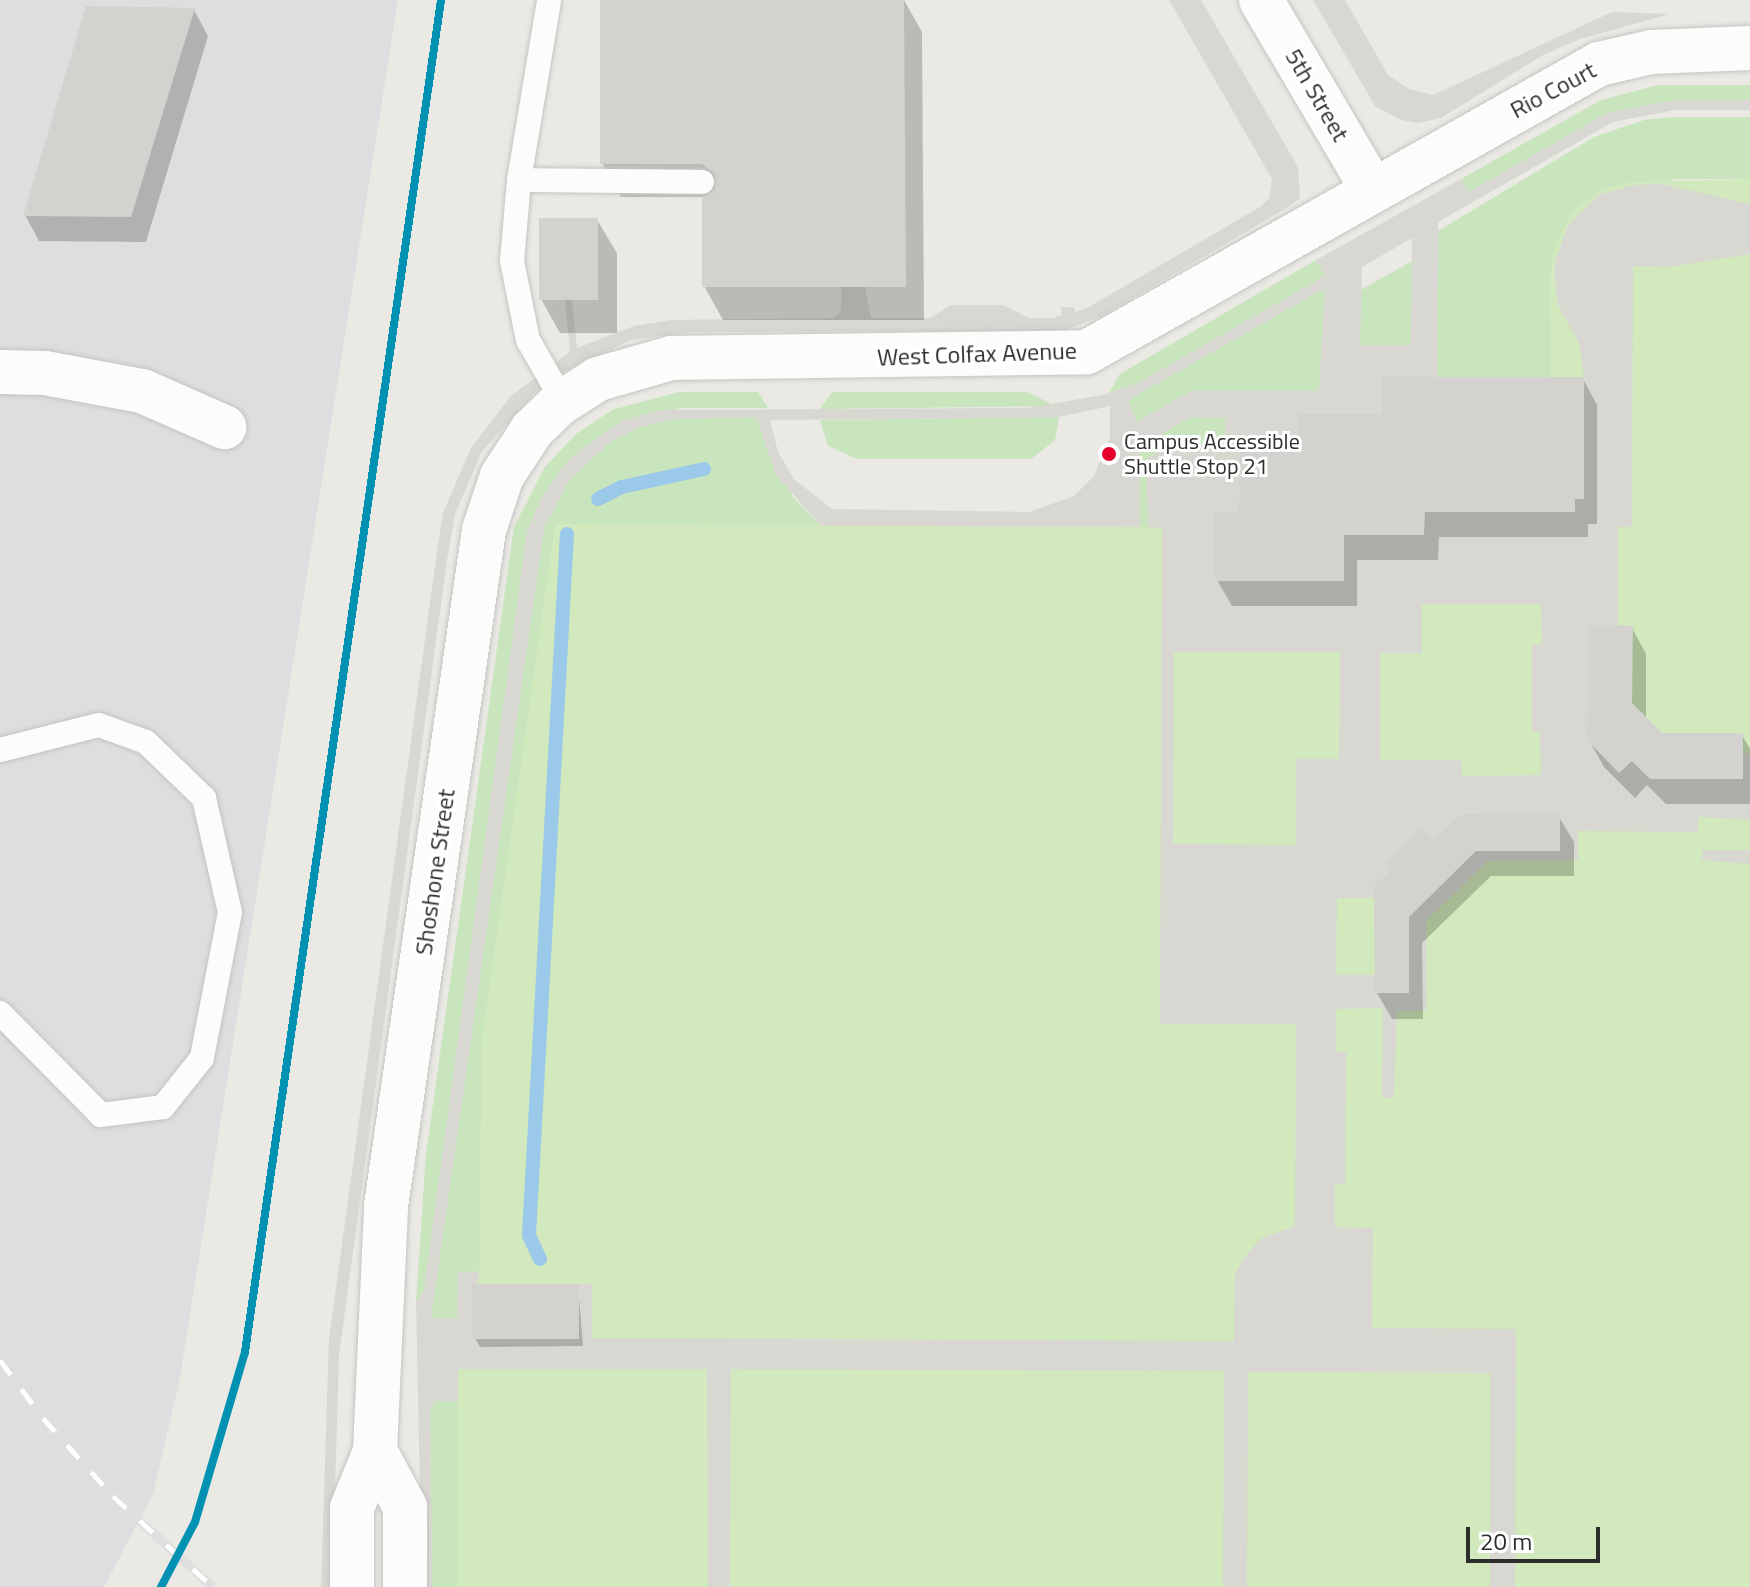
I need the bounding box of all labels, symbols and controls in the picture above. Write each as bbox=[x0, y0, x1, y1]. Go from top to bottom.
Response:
street label: 5th Street bbox=[1279, 44, 1355, 146]
street label: Rio Court bbox=[1505, 55, 1601, 125]
street label: West Colfax Avenue bbox=[877, 336, 1077, 372]
place label: Campus Accessible Shuttle Stop 21 bbox=[1124, 428, 1300, 480]
marker: Campus Accessible Shuttle Stop 21 bbox=[1101, 446, 1117, 462]
street label: Shoshone Street bbox=[409, 787, 461, 957]
scale bar bbox=[1470, 1511, 1604, 1561]
text: 20 m bbox=[1480, 1523, 1532, 1559]

